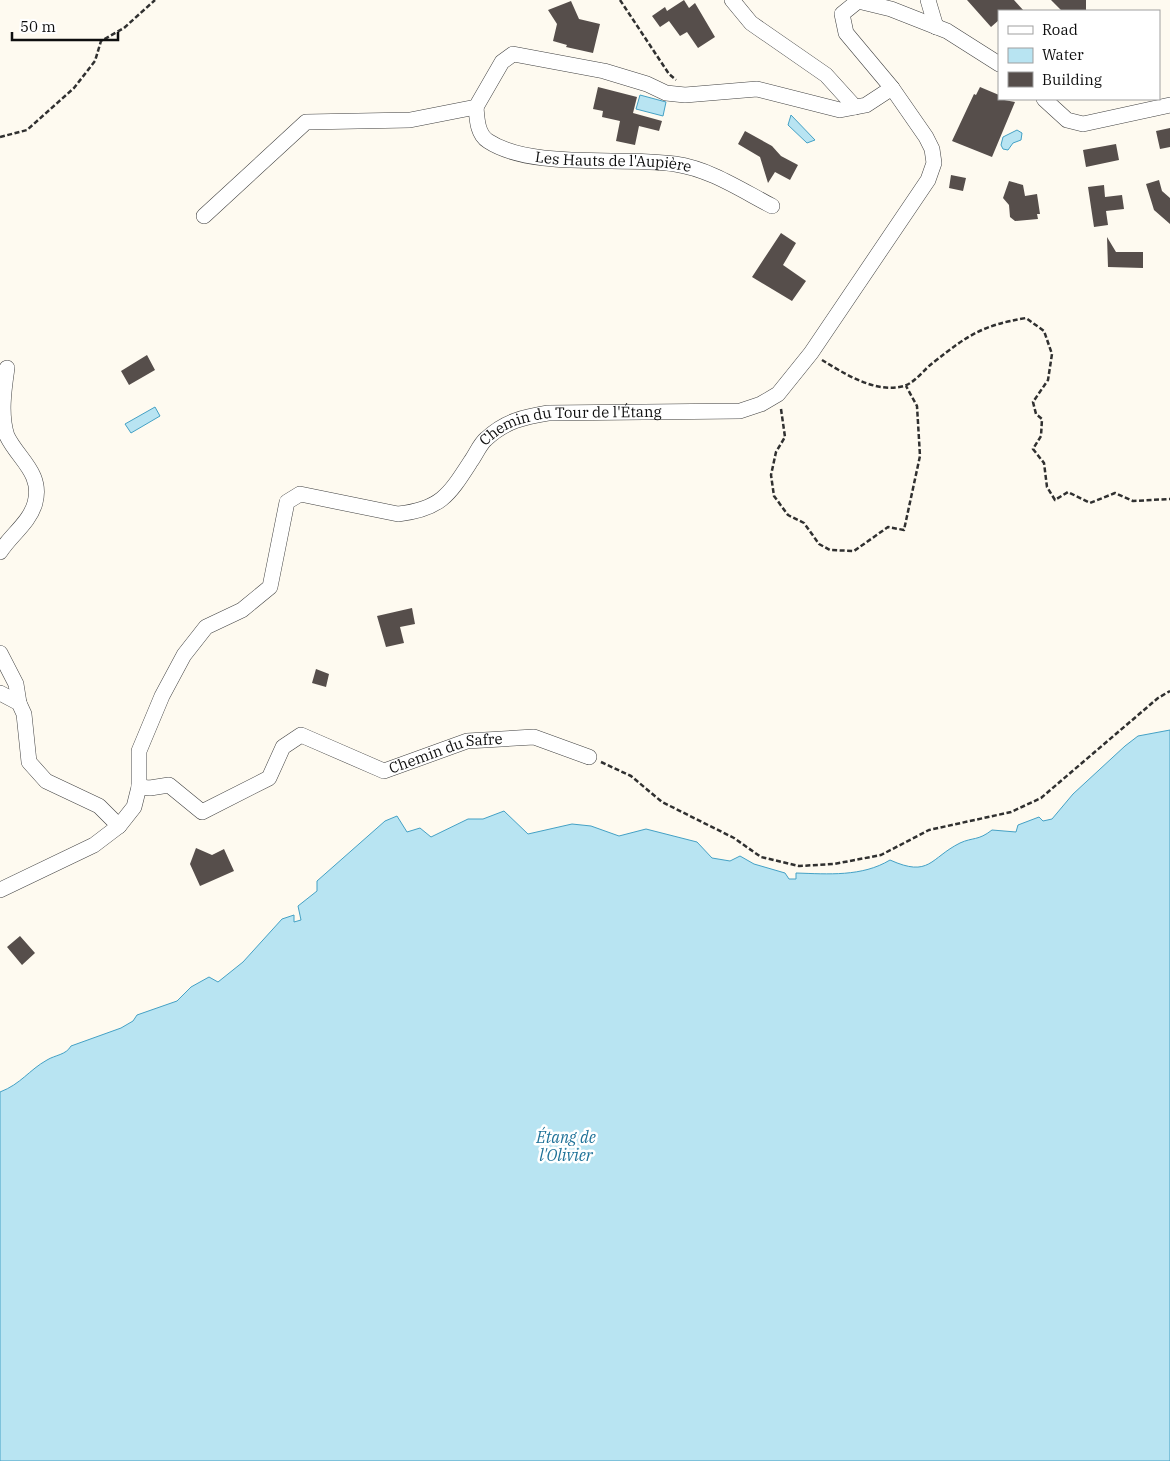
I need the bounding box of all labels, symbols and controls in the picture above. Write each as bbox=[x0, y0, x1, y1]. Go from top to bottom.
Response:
scale bar bbox=[12, 10, 119, 42]
legend bbox=[998, 10, 1160, 100]
text: 50 m bbox=[20, 17, 56, 36]
text: Road bbox=[1042, 20, 1078, 39]
text: Water bbox=[1042, 45, 1084, 64]
text: Building bbox=[1042, 70, 1102, 89]
street label: Les Hauts de l'Aupière bbox=[534, 147, 694, 176]
street label: Chemin du Tour de l'Étang bbox=[475, 402, 662, 450]
street label: Chemin du Safre bbox=[386, 729, 503, 777]
water label: Étang de l'Olivier bbox=[535, 1126, 596, 1165]

